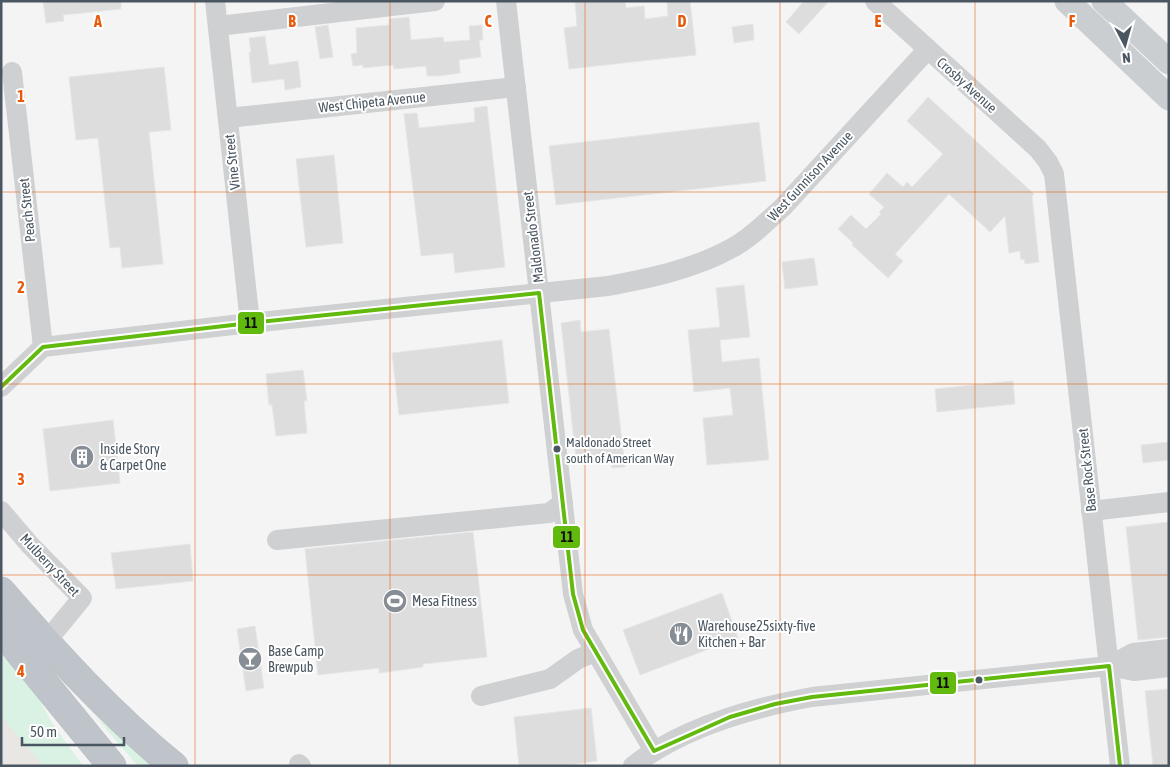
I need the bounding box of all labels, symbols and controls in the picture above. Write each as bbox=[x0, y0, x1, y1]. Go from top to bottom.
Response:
text: A bbox=[93, 12, 102, 30]
text: B bbox=[288, 12, 296, 30]
text: C bbox=[484, 12, 492, 30]
text: D bbox=[678, 12, 687, 30]
text: E bbox=[875, 12, 882, 30]
text: F bbox=[1069, 12, 1076, 30]
north arrow bbox=[1100, 20, 1150, 70]
text: N bbox=[1121, 50, 1131, 66]
street label: Crosby Avenue bbox=[934, 54, 1000, 116]
text: 1 bbox=[17, 87, 25, 105]
street label: West Chipeta Avenue bbox=[318, 88, 426, 116]
street label: West Gunnison Avenue bbox=[764, 128, 856, 224]
street label: Vine Street bbox=[221, 133, 243, 191]
street label: Peach Street bbox=[16, 177, 38, 243]
street label: Maldonado Street bbox=[519, 190, 547, 284]
text: 2 bbox=[17, 278, 25, 296]
line badge: 11 bbox=[237, 311, 265, 335]
text: 11 bbox=[244, 315, 258, 331]
street label: Base Rock Street bbox=[1075, 427, 1099, 513]
place label: Maldonado Street south of American Way bbox=[566, 435, 675, 466]
place label: Inside Story & Carpet One bbox=[100, 441, 166, 473]
building icon: Inside Story & Carpet One bbox=[69, 444, 95, 470]
marker: Maldonado Street south of American Way bbox=[552, 444, 562, 454]
text: 3 bbox=[17, 470, 25, 488]
line badge: 11 bbox=[552, 525, 581, 549]
text: 11 bbox=[560, 529, 574, 545]
street label: Mulberry Street bbox=[17, 530, 83, 600]
sports icon: Mesa Fitness bbox=[382, 588, 408, 614]
place label: Mesa Fitness bbox=[412, 593, 477, 609]
place label: Warehouse25sixty-five Kitchen + Bar bbox=[698, 618, 816, 650]
restaurant icon: Warehouse25sixty-five Kitchen + Bar bbox=[668, 621, 694, 647]
place label: Base Camp Brewpub bbox=[268, 643, 324, 675]
bar icon: Base Camp Brewpub bbox=[237, 646, 263, 672]
text: 4 bbox=[16, 662, 25, 680]
line badge: 11 bbox=[929, 671, 957, 695]
text: 11 bbox=[936, 675, 950, 691]
unlabelled marker bbox=[974, 675, 984, 685]
scale bar bbox=[22, 714, 125, 746]
text: 50 m bbox=[30, 723, 57, 740]

